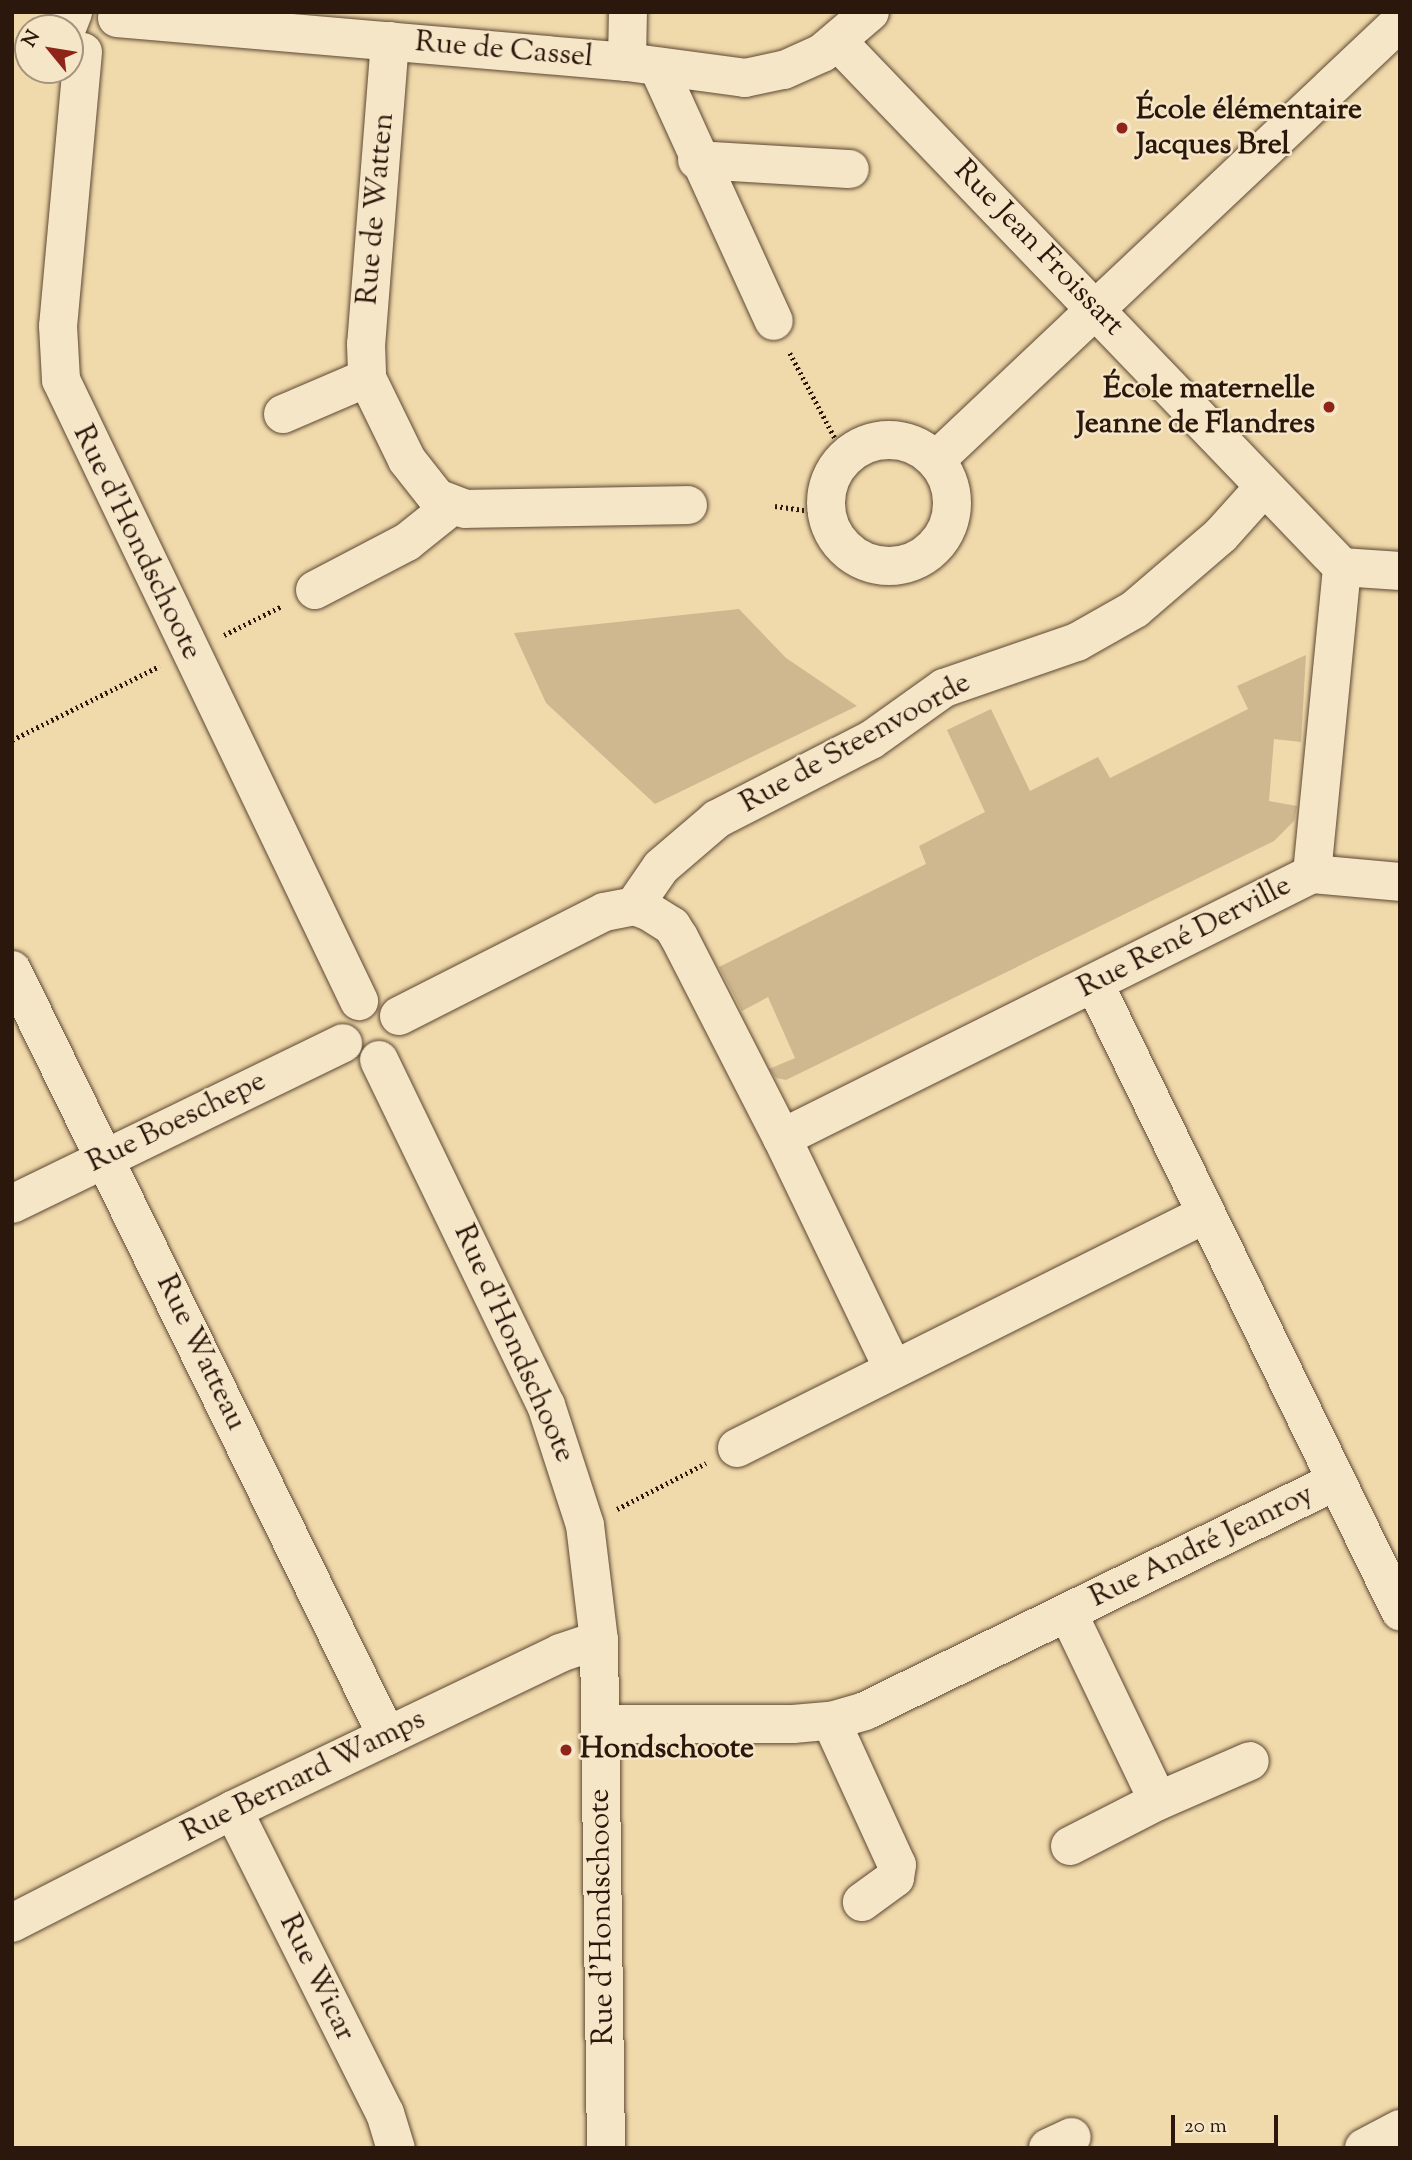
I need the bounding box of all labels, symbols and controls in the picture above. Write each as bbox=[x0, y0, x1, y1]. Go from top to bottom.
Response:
north arrow bbox=[14, 14, 84, 84]
street label: Rue de Cassel bbox=[413, 25, 595, 77]
text: N bbox=[17, 26, 48, 53]
place label: École élémentaire Jacques Brel bbox=[1136, 93, 1362, 164]
street label: Rue de Watten bbox=[351, 111, 403, 307]
marker: École élémentaire Jacques Brel bbox=[1114, 120, 1130, 136]
street label: Rue Jean Froissart bbox=[945, 154, 1131, 344]
place label: École maternelle Jeanne de Flandres bbox=[1076, 372, 1315, 442]
marker: École maternelle Jeanne de Flandres bbox=[1321, 399, 1337, 415]
street label: Rue d'Hondschoote bbox=[64, 420, 208, 666]
street label: Rue de Steenvoorde bbox=[735, 666, 977, 822]
street label: Rue René Derville bbox=[1072, 869, 1298, 1007]
street label: Rue Boeschepe bbox=[82, 1064, 272, 1182]
street label: Rue d'Hondschoote bbox=[444, 1219, 582, 1469]
street label: Rue Watteau bbox=[147, 1269, 253, 1437]
street label: Rue André Jeanroy bbox=[1084, 1477, 1320, 1617]
street label: Rue Bernard Wamps bbox=[176, 1702, 432, 1852]
place label: Hondschoote bbox=[580, 1732, 754, 1768]
marker: Hondschoote bbox=[558, 1742, 574, 1758]
street label: Rue d'Hondschoote bbox=[583, 1788, 623, 2046]
street label: Rue Wicar bbox=[270, 1909, 362, 2047]
scale bar bbox=[1174, 2100, 1281, 2144]
text: 20 m bbox=[1184, 2112, 1227, 2142]

